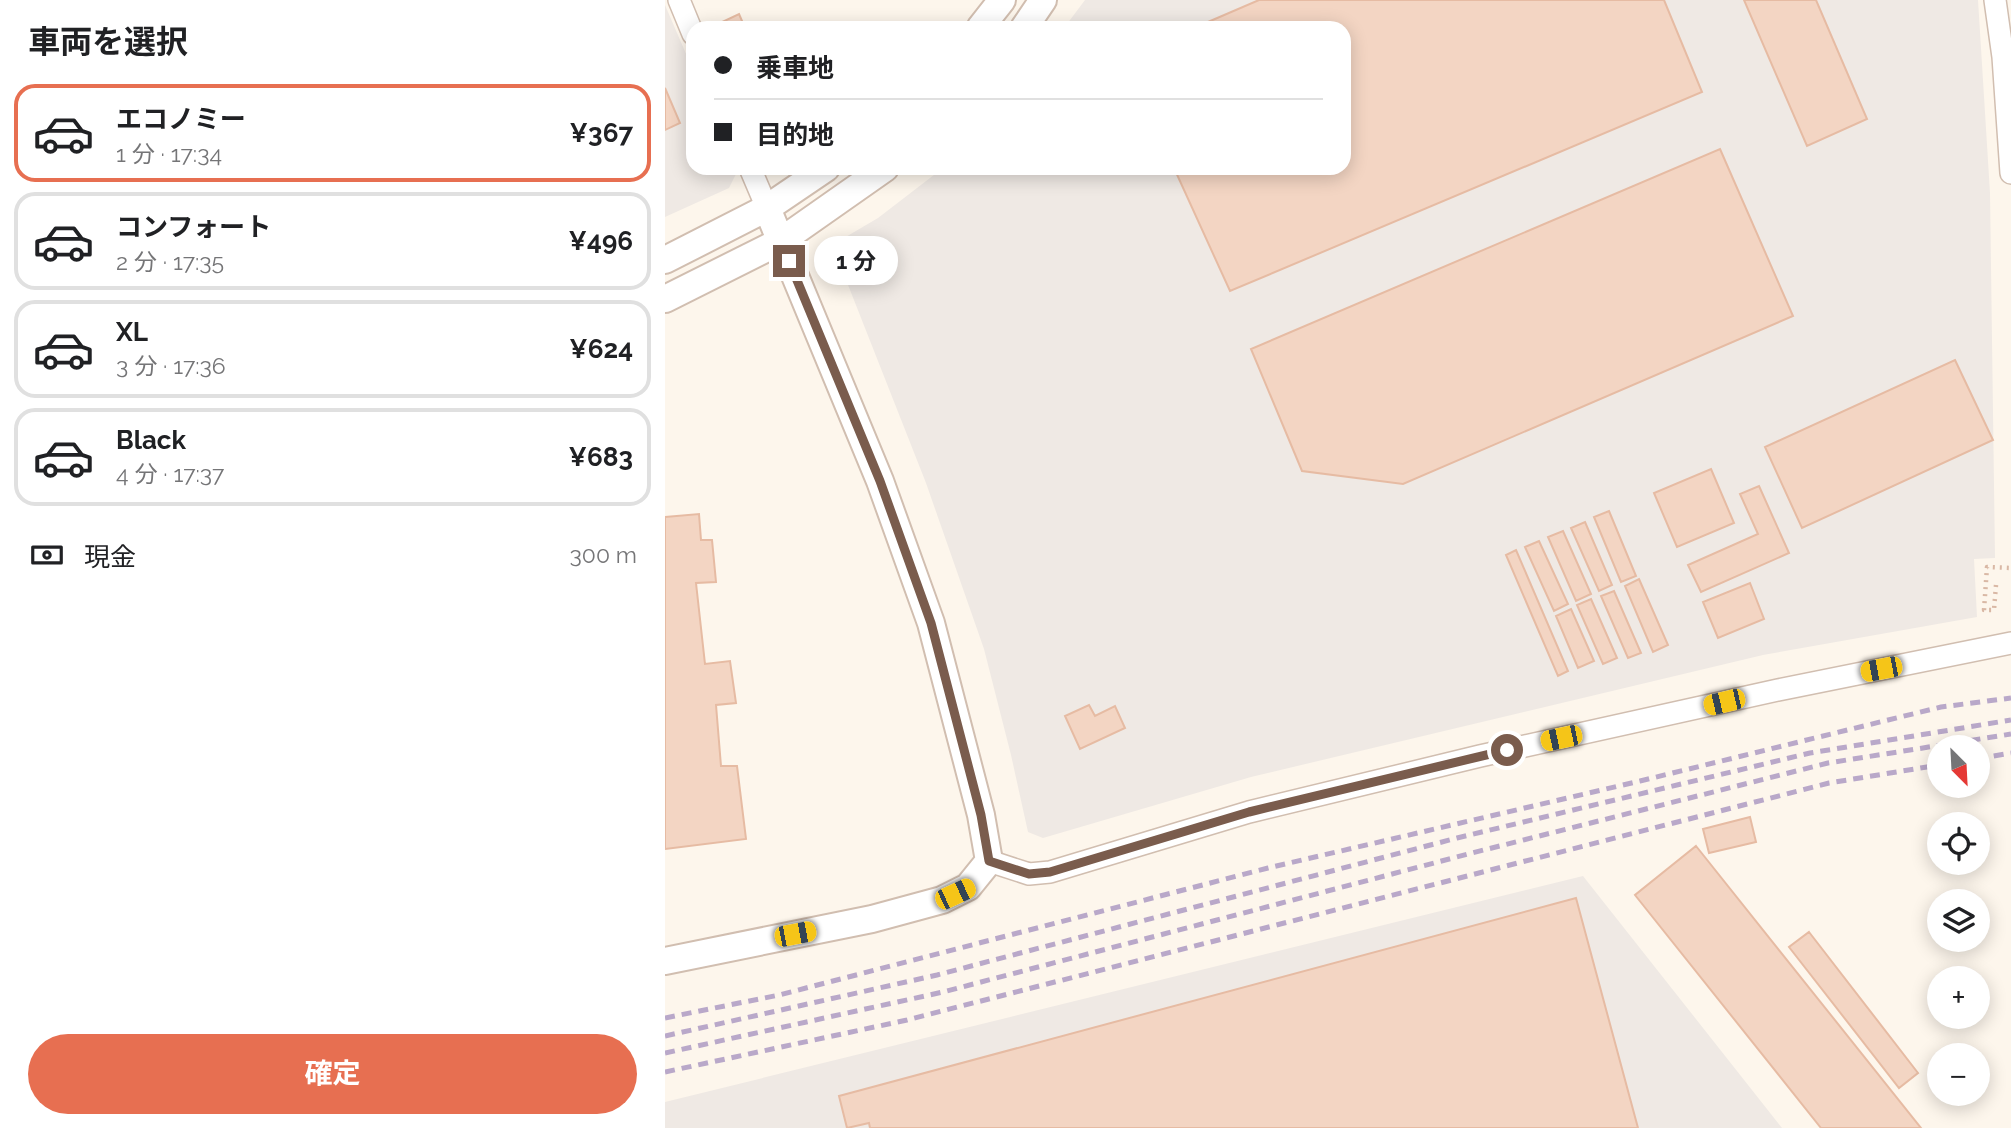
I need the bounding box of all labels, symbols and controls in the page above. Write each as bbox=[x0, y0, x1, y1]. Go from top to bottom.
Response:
text: 車両を選択 bbox=[28, 23, 188, 60]
text: 乗車地 bbox=[756, 53, 834, 83]
icon: car bbox=[32, 102, 95, 165]
text: エコノミー bbox=[116, 104, 246, 134]
text: ¥367 bbox=[570, 118, 633, 148]
text: 目的地 bbox=[756, 120, 834, 150]
text: 1 分 · 17:34 bbox=[116, 140, 222, 167]
icon: car bbox=[32, 210, 95, 273]
text: コンフォート bbox=[116, 212, 271, 242]
text: ¥496 bbox=[569, 226, 633, 256]
callout: 1 分 bbox=[813, 236, 897, 286]
route end bbox=[773, 245, 805, 277]
text: 1 分 bbox=[836, 247, 876, 274]
text: 2 分 · 17:35 bbox=[116, 248, 224, 275]
text: XL bbox=[116, 317, 148, 347]
icon: car bbox=[32, 318, 95, 381]
text: ¥624 bbox=[569, 334, 633, 364]
text: 3 分 · 17:36 bbox=[116, 352, 226, 379]
text: Black bbox=[116, 425, 186, 455]
icon: car bbox=[32, 426, 95, 489]
text: ¥683 bbox=[568, 442, 633, 472]
text: 4 分 · 17:37 bbox=[116, 460, 224, 487]
icon: cash bbox=[28, 536, 66, 574]
text: 300 m bbox=[570, 541, 637, 568]
text: 現金 bbox=[84, 542, 136, 572]
car bbox=[1859, 655, 1904, 683]
car bbox=[1702, 687, 1747, 717]
car bbox=[1539, 723, 1584, 753]
route start bbox=[1491, 734, 1523, 766]
north arrow bbox=[1927, 735, 1990, 798]
map controls bbox=[1927, 735, 1990, 1106]
button: locate bbox=[1927, 812, 1990, 875]
car bbox=[932, 876, 979, 912]
button: layers bbox=[1927, 889, 1990, 952]
car bbox=[773, 920, 818, 948]
button: + bbox=[1927, 966, 1990, 1029]
button: 確定 bbox=[28, 1034, 637, 1114]
button: − bbox=[1927, 1043, 1990, 1106]

